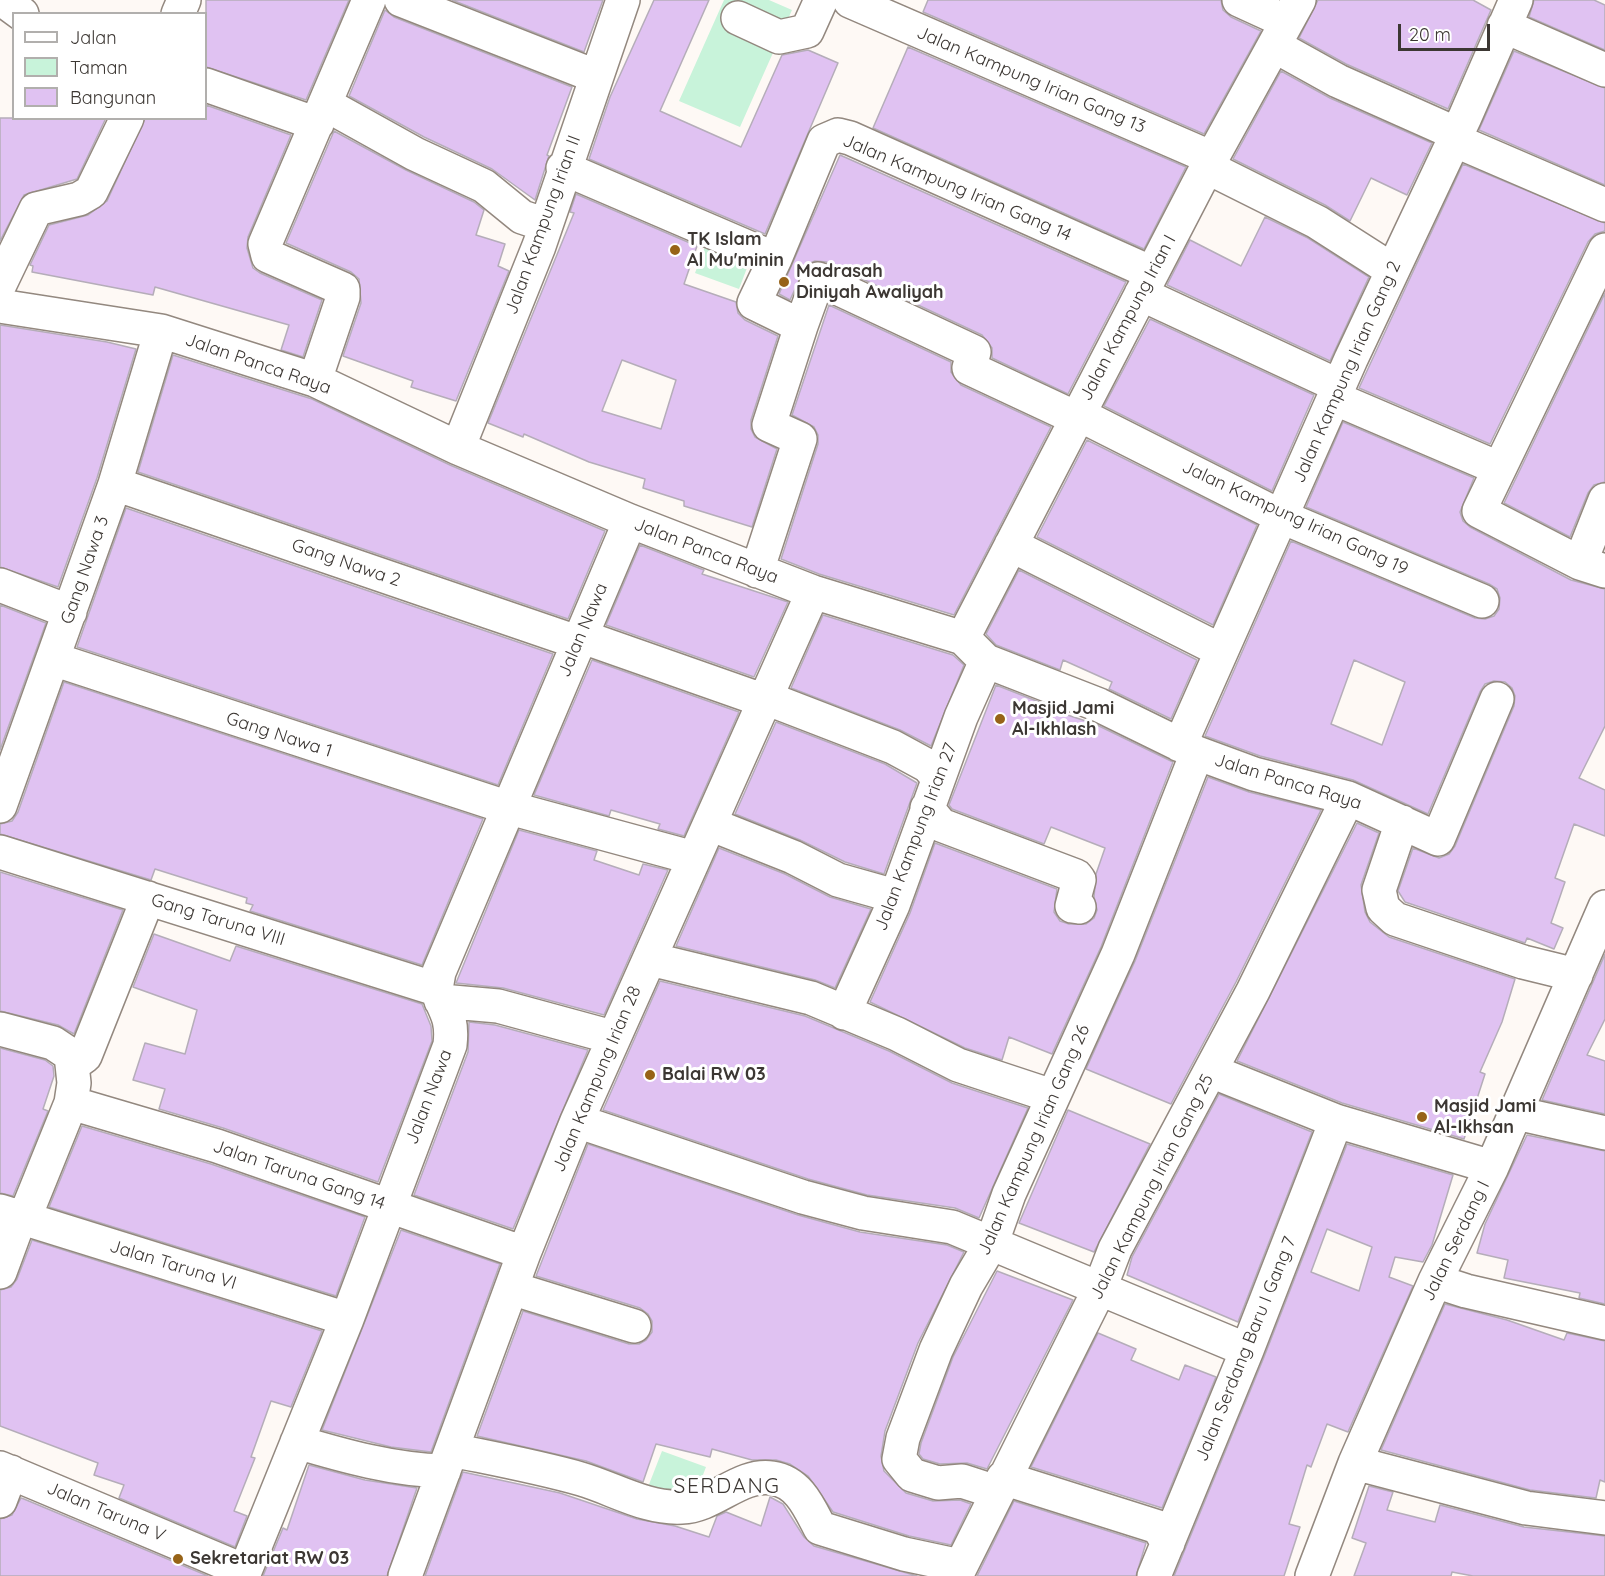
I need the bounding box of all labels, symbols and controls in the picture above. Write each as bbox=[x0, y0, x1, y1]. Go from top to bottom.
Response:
legend bbox=[12, 12, 207, 120]
scale bar bbox=[1401, 12, 1492, 50]
street label: Jalan Kampung Irian Gang 13 bbox=[913, 22, 1149, 138]
text: 20 m bbox=[1409, 23, 1451, 46]
text: Jalan bbox=[70, 26, 117, 49]
text: Taman bbox=[70, 56, 128, 79]
text: Bangunan bbox=[70, 86, 156, 109]
street label: Jalan Kampung Irian Gang 14 bbox=[839, 130, 1075, 246]
street label: Jalan Kampung Irian II bbox=[500, 132, 586, 318]
place label: TK Islam Al Mu'minin bbox=[687, 229, 784, 272]
street label: Jalan Kampung Irian I bbox=[1075, 231, 1181, 405]
marker: TK Islam Al Mu'minin bbox=[668, 243, 682, 257]
street label: Jalan Kampung Irian Gang 2 bbox=[1288, 258, 1406, 486]
place label: Madrasah Diniyah Awaliyah bbox=[796, 261, 944, 304]
marker: Madrasah Diniyah Awaliyah bbox=[777, 275, 791, 289]
street label: Jalan Panca Raya bbox=[182, 329, 334, 399]
street label: Jalan Kampung Irian Gang 19 bbox=[1178, 456, 1412, 580]
street label: Gang Nawa 3 bbox=[56, 513, 114, 627]
street label: Jalan Panca Raya bbox=[631, 514, 781, 588]
street label: Gang Nawa 2 bbox=[289, 534, 403, 592]
street label: Jalan Nawa bbox=[554, 580, 612, 680]
place label: Masjid Jami Al-Ikhlash bbox=[1012, 698, 1114, 740]
street label: Gang Nawa 1 bbox=[223, 708, 335, 762]
marker: Masjid Jami Al-Ikhlash bbox=[993, 712, 1007, 726]
street label: Jalan Kampung Irian 27 bbox=[870, 740, 962, 934]
street label: Jalan Panca Raya bbox=[1212, 749, 1364, 815]
street label: Gang Taruna VIII bbox=[148, 889, 288, 951]
street label: Jalan Kampung Irian 28 bbox=[548, 983, 646, 1175]
street label: Jalan Kampung Irian Gang 26 bbox=[973, 1021, 1095, 1259]
street label: Jalan Nawa bbox=[401, 1046, 457, 1148]
place label: Balai RW 03 bbox=[662, 1064, 766, 1086]
marker: Balai RW 03 bbox=[643, 1068, 657, 1082]
street label: Jalan Kampung Irian Gang 25 bbox=[1086, 1071, 1218, 1303]
place label: Masjid Jami Al-Ikhsan bbox=[1434, 1096, 1536, 1138]
marker: Masjid Jami Al-Ikhsan bbox=[1415, 1110, 1429, 1124]
street label: Jalan Taruna Gang 14 bbox=[210, 1135, 388, 1215]
street label: Jalan Serdang I bbox=[1418, 1177, 1494, 1305]
street label: Jalan Serdang Baru I Gang 7 bbox=[1191, 1234, 1301, 1464]
street label: Jalan Taruna VI bbox=[107, 1235, 239, 1295]
district label: SERDANG bbox=[674, 1474, 780, 1500]
street label: Jalan Taruna V bbox=[43, 1477, 169, 1547]
place label: Sekretariat RW 03 bbox=[190, 1548, 349, 1570]
marker: Sekretariat RW 03 bbox=[171, 1552, 185, 1566]

